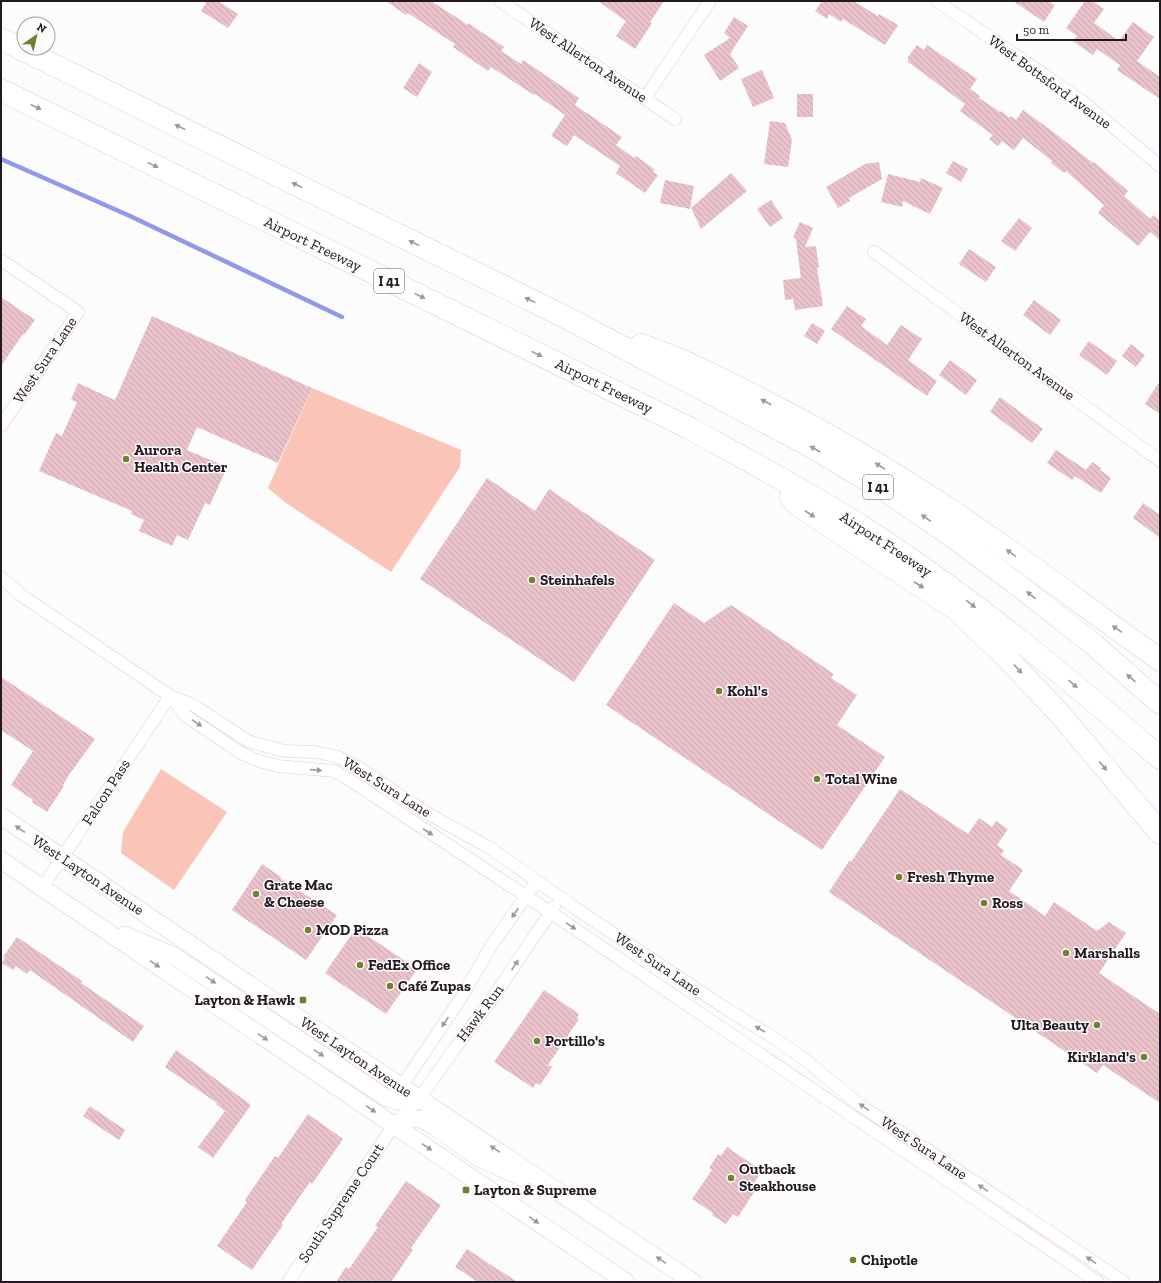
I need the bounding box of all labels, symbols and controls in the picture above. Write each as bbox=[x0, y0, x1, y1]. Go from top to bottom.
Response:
street label: West Allerton Avenue bbox=[525, 14, 651, 106]
north arrow bbox=[16, 16, 56, 56]
scale bar bbox=[1017, 16, 1126, 42]
text: N bbox=[34, 20, 49, 36]
text: 50 m bbox=[1023, 23, 1050, 37]
street label: West Bottsford Avenue bbox=[985, 31, 1115, 133]
one-way arrow bbox=[30, 104, 42, 111]
one-way arrow bbox=[175, 124, 186, 131]
one-way arrow bbox=[147, 162, 158, 168]
one-way arrow bbox=[291, 182, 303, 188]
street label: Airport Freeway bbox=[261, 213, 365, 276]
one-way arrow bbox=[408, 240, 419, 246]
road number: I 41 bbox=[374, 269, 404, 293]
one-way arrow bbox=[414, 293, 426, 299]
one-way arrow bbox=[524, 297, 536, 303]
street label: West Allerton Avenue bbox=[956, 308, 1078, 404]
street label: West Sura Lane bbox=[9, 313, 81, 407]
one-way arrow bbox=[531, 350, 543, 357]
street label: Airport Freeway bbox=[552, 355, 656, 418]
one-way arrow bbox=[761, 399, 772, 405]
place label: Aurora Health Center bbox=[134, 441, 228, 476]
one-way arrow bbox=[810, 446, 821, 453]
marker: Aurora Health Center bbox=[121, 454, 131, 464]
one-way arrow bbox=[874, 462, 886, 469]
road number: I 41 bbox=[863, 475, 893, 499]
street label: Airport Freeway bbox=[837, 508, 936, 581]
one-way arrow bbox=[804, 510, 816, 517]
one-way arrow bbox=[920, 514, 931, 522]
one-way arrow bbox=[1006, 549, 1017, 557]
place label: Steinhafels bbox=[540, 571, 615, 589]
marker: Steinhafels bbox=[527, 575, 537, 585]
one-way arrow bbox=[913, 581, 924, 589]
one-way arrow bbox=[1025, 590, 1036, 599]
one-way arrow bbox=[966, 599, 977, 608]
one-way arrow bbox=[1111, 625, 1122, 633]
one-way arrow bbox=[1013, 663, 1022, 674]
one-way arrow bbox=[1125, 673, 1136, 682]
one-way arrow bbox=[1068, 680, 1078, 689]
place label: Kohl's bbox=[727, 682, 768, 700]
marker: Kohl's bbox=[714, 686, 724, 696]
one-way arrow bbox=[191, 720, 203, 727]
street label: West Sura Lane bbox=[340, 753, 434, 821]
street label: Falcon Pass bbox=[78, 756, 134, 828]
one-way arrow bbox=[1099, 761, 1108, 772]
one-way arrow bbox=[310, 766, 322, 773]
place label: Total Wine bbox=[825, 770, 897, 788]
marker: Total Wine bbox=[812, 774, 822, 784]
one-way arrow bbox=[15, 825, 25, 833]
one-way arrow bbox=[422, 828, 434, 835]
street label: West Layton Avenue bbox=[29, 831, 147, 919]
place label: Fresh Thyme bbox=[907, 868, 994, 886]
marker: Fresh Thyme bbox=[894, 872, 904, 882]
place label: Grate Mac & Cheese bbox=[264, 876, 333, 911]
marker: Grate Mac & Cheese bbox=[251, 889, 261, 899]
place label: Ross bbox=[992, 894, 1023, 912]
marker: Ross bbox=[979, 898, 989, 908]
one-way arrow bbox=[511, 907, 519, 918]
place label: MOD Pizza bbox=[316, 921, 389, 939]
one-way arrow bbox=[565, 923, 577, 930]
marker: MOD Pizza bbox=[303, 925, 313, 935]
street label: West Sura Lane bbox=[611, 928, 705, 1000]
place label: Marshalls bbox=[1074, 944, 1140, 962]
marker: Marshalls bbox=[1061, 948, 1071, 958]
place label: FedEx Office bbox=[368, 956, 450, 974]
one-way arrow bbox=[150, 960, 161, 968]
marker: FedEx Office bbox=[355, 960, 365, 970]
one-way arrow bbox=[511, 960, 519, 970]
one-way arrow bbox=[205, 976, 216, 984]
place label: Café Zupas bbox=[398, 977, 471, 995]
marker: Café Zupas bbox=[385, 981, 395, 991]
street label: Hawk Run bbox=[453, 981, 508, 1045]
place label: Layton & Hawk bbox=[194, 991, 296, 1009]
marker: Layton & Hawk bbox=[298, 995, 308, 1005]
street label: West Layton Avenue bbox=[297, 1013, 415, 1101]
place label: Ulta Beauty bbox=[1011, 1016, 1089, 1034]
one-way arrow bbox=[441, 1017, 449, 1028]
marker: Ulta Beauty bbox=[1092, 1020, 1102, 1030]
one-way arrow bbox=[754, 1026, 766, 1033]
place label: Portillo's bbox=[545, 1032, 605, 1050]
one-way arrow bbox=[258, 1033, 269, 1041]
marker: Portillo's bbox=[532, 1036, 542, 1046]
place label: Kirkland's bbox=[1067, 1048, 1136, 1066]
one-way arrow bbox=[313, 1049, 324, 1057]
marker: Kirkland's bbox=[1139, 1052, 1149, 1062]
one-way arrow bbox=[859, 1103, 869, 1111]
one-way arrow bbox=[366, 1105, 377, 1113]
street label: West Sura Lane bbox=[877, 1112, 971, 1184]
street label: South Supreme Court bbox=[294, 1139, 388, 1266]
one-way arrow bbox=[422, 1143, 432, 1151]
one-way arrow bbox=[489, 1145, 500, 1153]
place label: Outback Steakhouse bbox=[739, 1160, 816, 1195]
marker: Outback Steakhouse bbox=[726, 1173, 736, 1183]
place label: Layton & Supreme bbox=[474, 1181, 596, 1199]
one-way arrow bbox=[978, 1184, 989, 1192]
marker: Layton & Supreme bbox=[461, 1185, 471, 1195]
one-way arrow bbox=[529, 1216, 540, 1224]
place label: Chipotle bbox=[861, 1251, 918, 1269]
marker: Chipotle bbox=[848, 1255, 858, 1265]
one-way arrow bbox=[655, 1256, 666, 1264]
one-way arrow bbox=[1086, 1256, 1096, 1264]

